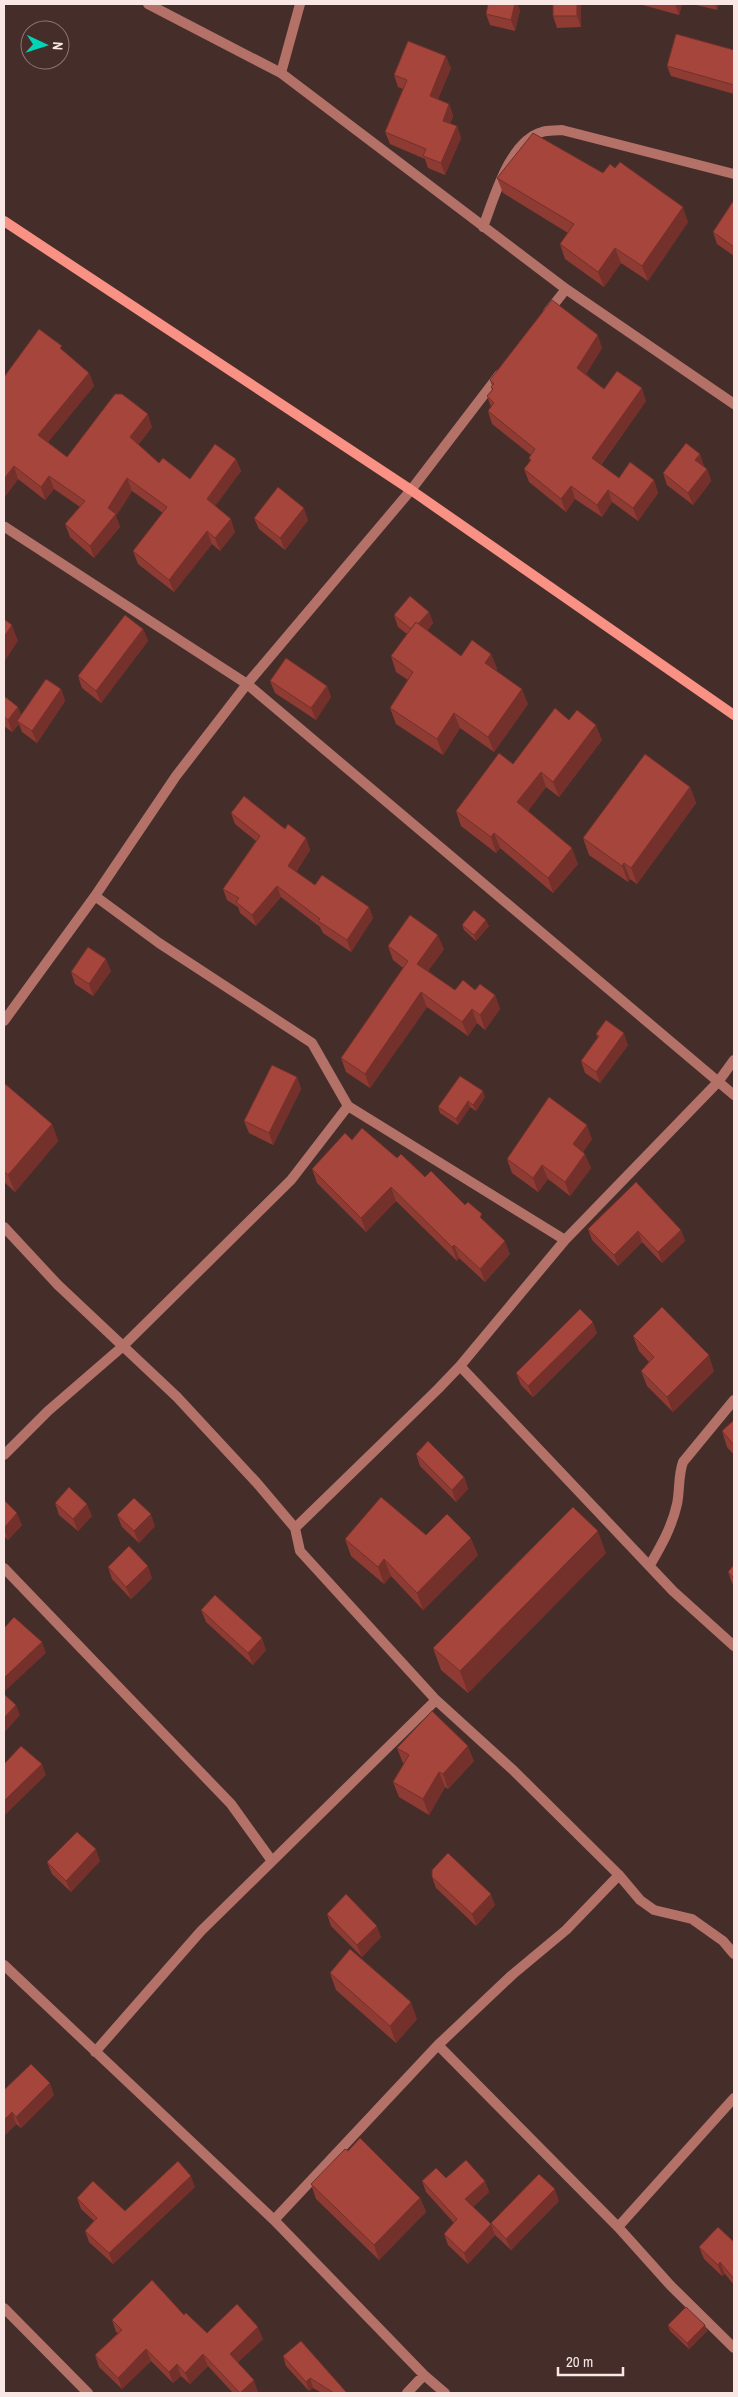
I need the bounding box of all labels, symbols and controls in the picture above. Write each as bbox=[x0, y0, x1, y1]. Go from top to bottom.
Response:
north arrow bbox=[20, 20, 70, 70]
text: N bbox=[49, 41, 67, 51]
scale bar bbox=[558, 2344, 623, 2376]
text: 20 m bbox=[566, 2351, 593, 2372]

